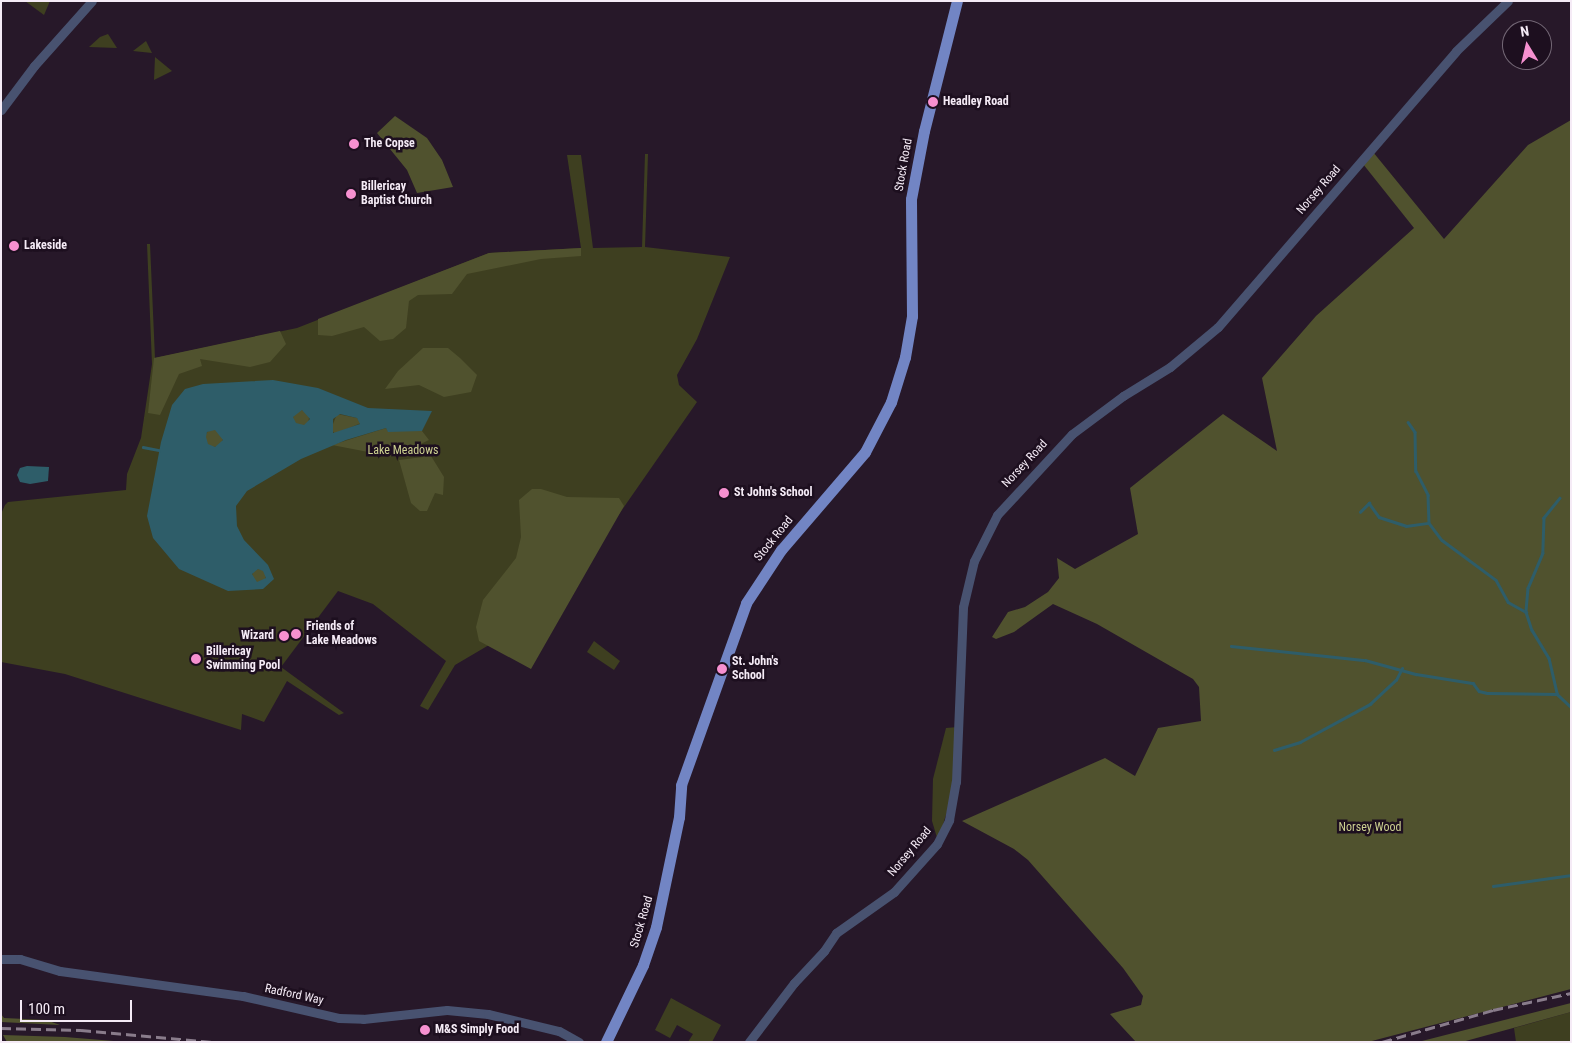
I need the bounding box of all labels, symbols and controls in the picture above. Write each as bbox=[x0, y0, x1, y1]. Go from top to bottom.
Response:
north arrow bbox=[1502, 20, 1552, 70]
text: N bbox=[1519, 23, 1530, 40]
place label: Headley Road bbox=[943, 95, 1009, 109]
marker: Headley Road bbox=[927, 96, 939, 108]
place label: The Copse bbox=[364, 137, 415, 151]
street label: Stock Road bbox=[892, 137, 916, 193]
marker: The Copse bbox=[348, 138, 360, 150]
street label: Norsey Road bbox=[1294, 163, 1344, 217]
place label: Billericay Baptist Church bbox=[361, 180, 432, 208]
marker: Billericay Baptist Church bbox=[345, 188, 357, 200]
place label: Lakeside bbox=[24, 239, 67, 253]
marker: Lakeside bbox=[8, 240, 20, 252]
street label: Norsey Road bbox=[999, 437, 1051, 491]
park label: Lake Meadows bbox=[368, 444, 438, 458]
place label: St John's School bbox=[734, 486, 813, 500]
marker: St John's School bbox=[718, 487, 730, 499]
street label: Stock Road bbox=[752, 514, 796, 564]
place label: Friends of Lake Meadows bbox=[306, 620, 377, 648]
marker: Friends of Lake Meadows bbox=[290, 628, 302, 640]
place label: Wizard bbox=[241, 629, 274, 643]
marker: Wizard bbox=[278, 630, 290, 642]
place label: Billericay Swimming Pool bbox=[206, 645, 280, 673]
marker: Billericay Swimming Pool bbox=[190, 653, 202, 665]
place label: St. John's School bbox=[732, 655, 778, 683]
marker: St. John's School bbox=[716, 663, 728, 675]
park label: Norsey Wood bbox=[1339, 821, 1401, 835]
street label: Norsey Road bbox=[885, 824, 935, 880]
street label: Stock Road bbox=[628, 894, 656, 950]
street label: Radford Way bbox=[263, 982, 325, 1008]
scale bar bbox=[22, 990, 135, 1022]
text: 100 m bbox=[28, 1000, 65, 1018]
place label: M&S Simply Food bbox=[435, 1023, 519, 1037]
marker: M&S Simply Food bbox=[419, 1024, 431, 1036]

